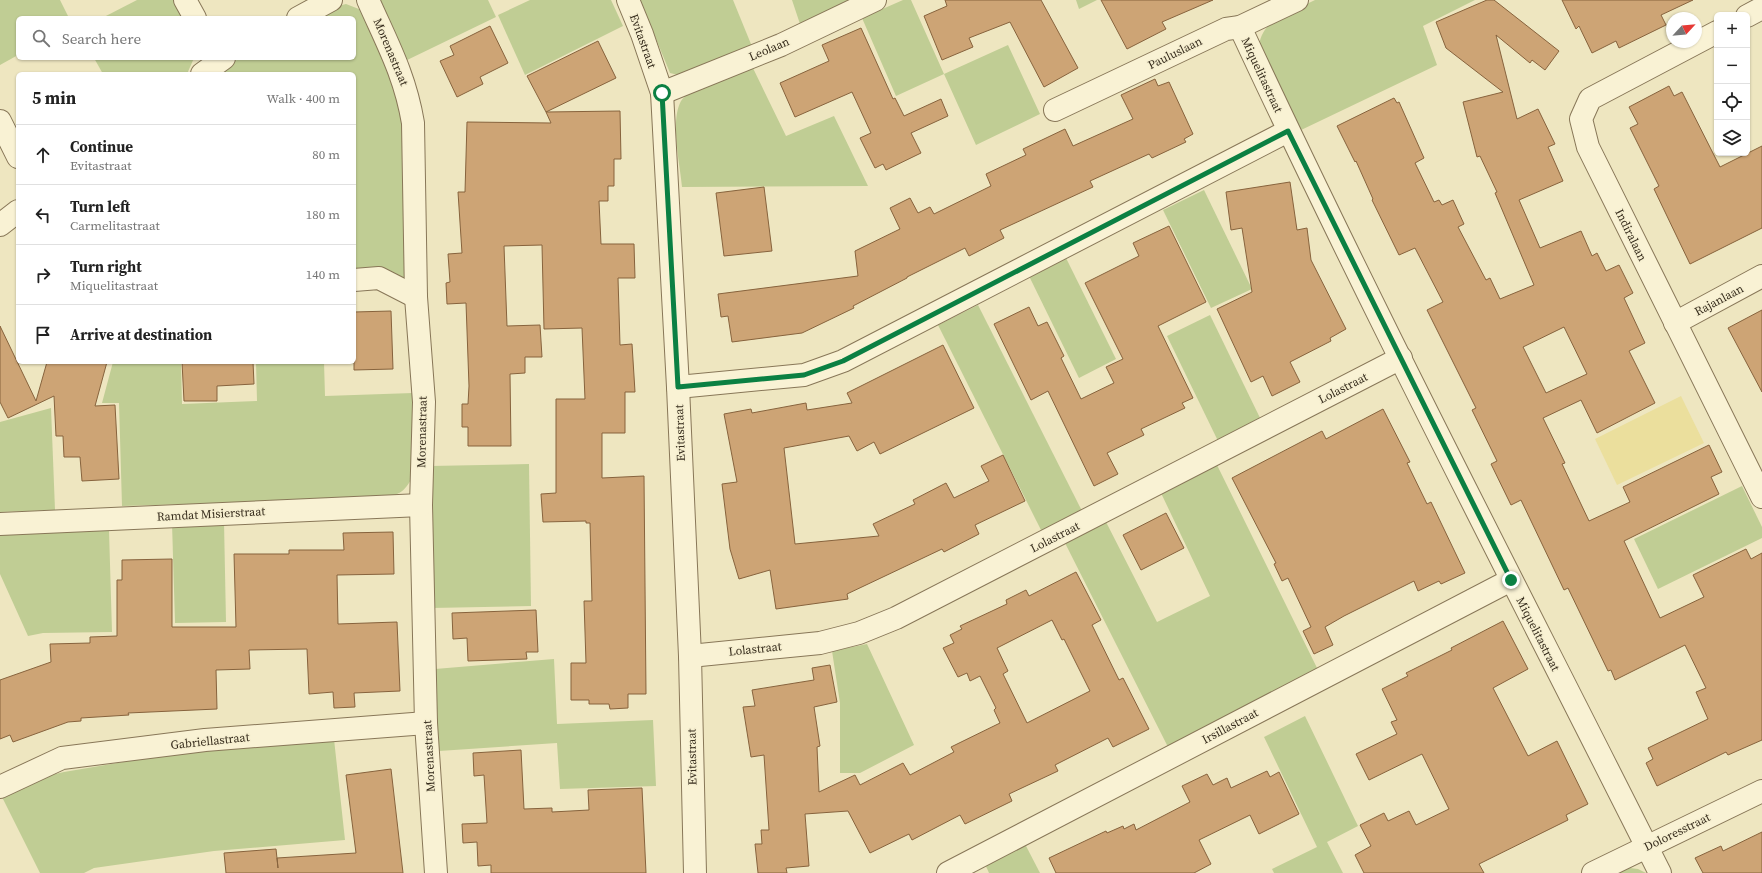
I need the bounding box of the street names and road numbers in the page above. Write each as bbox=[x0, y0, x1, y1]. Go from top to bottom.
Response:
street label: Evitastraat bbox=[626, 12, 660, 71]
street label: Morenastraat bbox=[370, 16, 412, 88]
street label: Leolaan bbox=[746, 33, 792, 65]
street label: Pauluslaan bbox=[1145, 33, 1205, 73]
street label: Miquelitastraat bbox=[1238, 35, 1286, 115]
street label: Indiralaan bbox=[1612, 206, 1650, 264]
street label: Rajanlaan bbox=[1692, 280, 1746, 320]
street label: Lolastraat bbox=[1316, 369, 1370, 407]
street label: Morenastraat bbox=[413, 396, 431, 468]
street label: Evitastraat bbox=[671, 404, 689, 462]
street label: Ramdat Misierstraat bbox=[156, 503, 266, 525]
street label: Lolastraat bbox=[1028, 518, 1082, 556]
street label: Miquelitastraat bbox=[1512, 594, 1564, 674]
street label: Lolastraat bbox=[728, 638, 782, 660]
street label: Irsillastraat bbox=[1199, 704, 1261, 748]
street label: Morenastraat bbox=[419, 720, 439, 792]
street label: Evitastraat bbox=[684, 728, 700, 786]
street label: Gabriellastraat bbox=[170, 729, 250, 753]
street label: Doloresstraat bbox=[1641, 809, 1713, 855]

